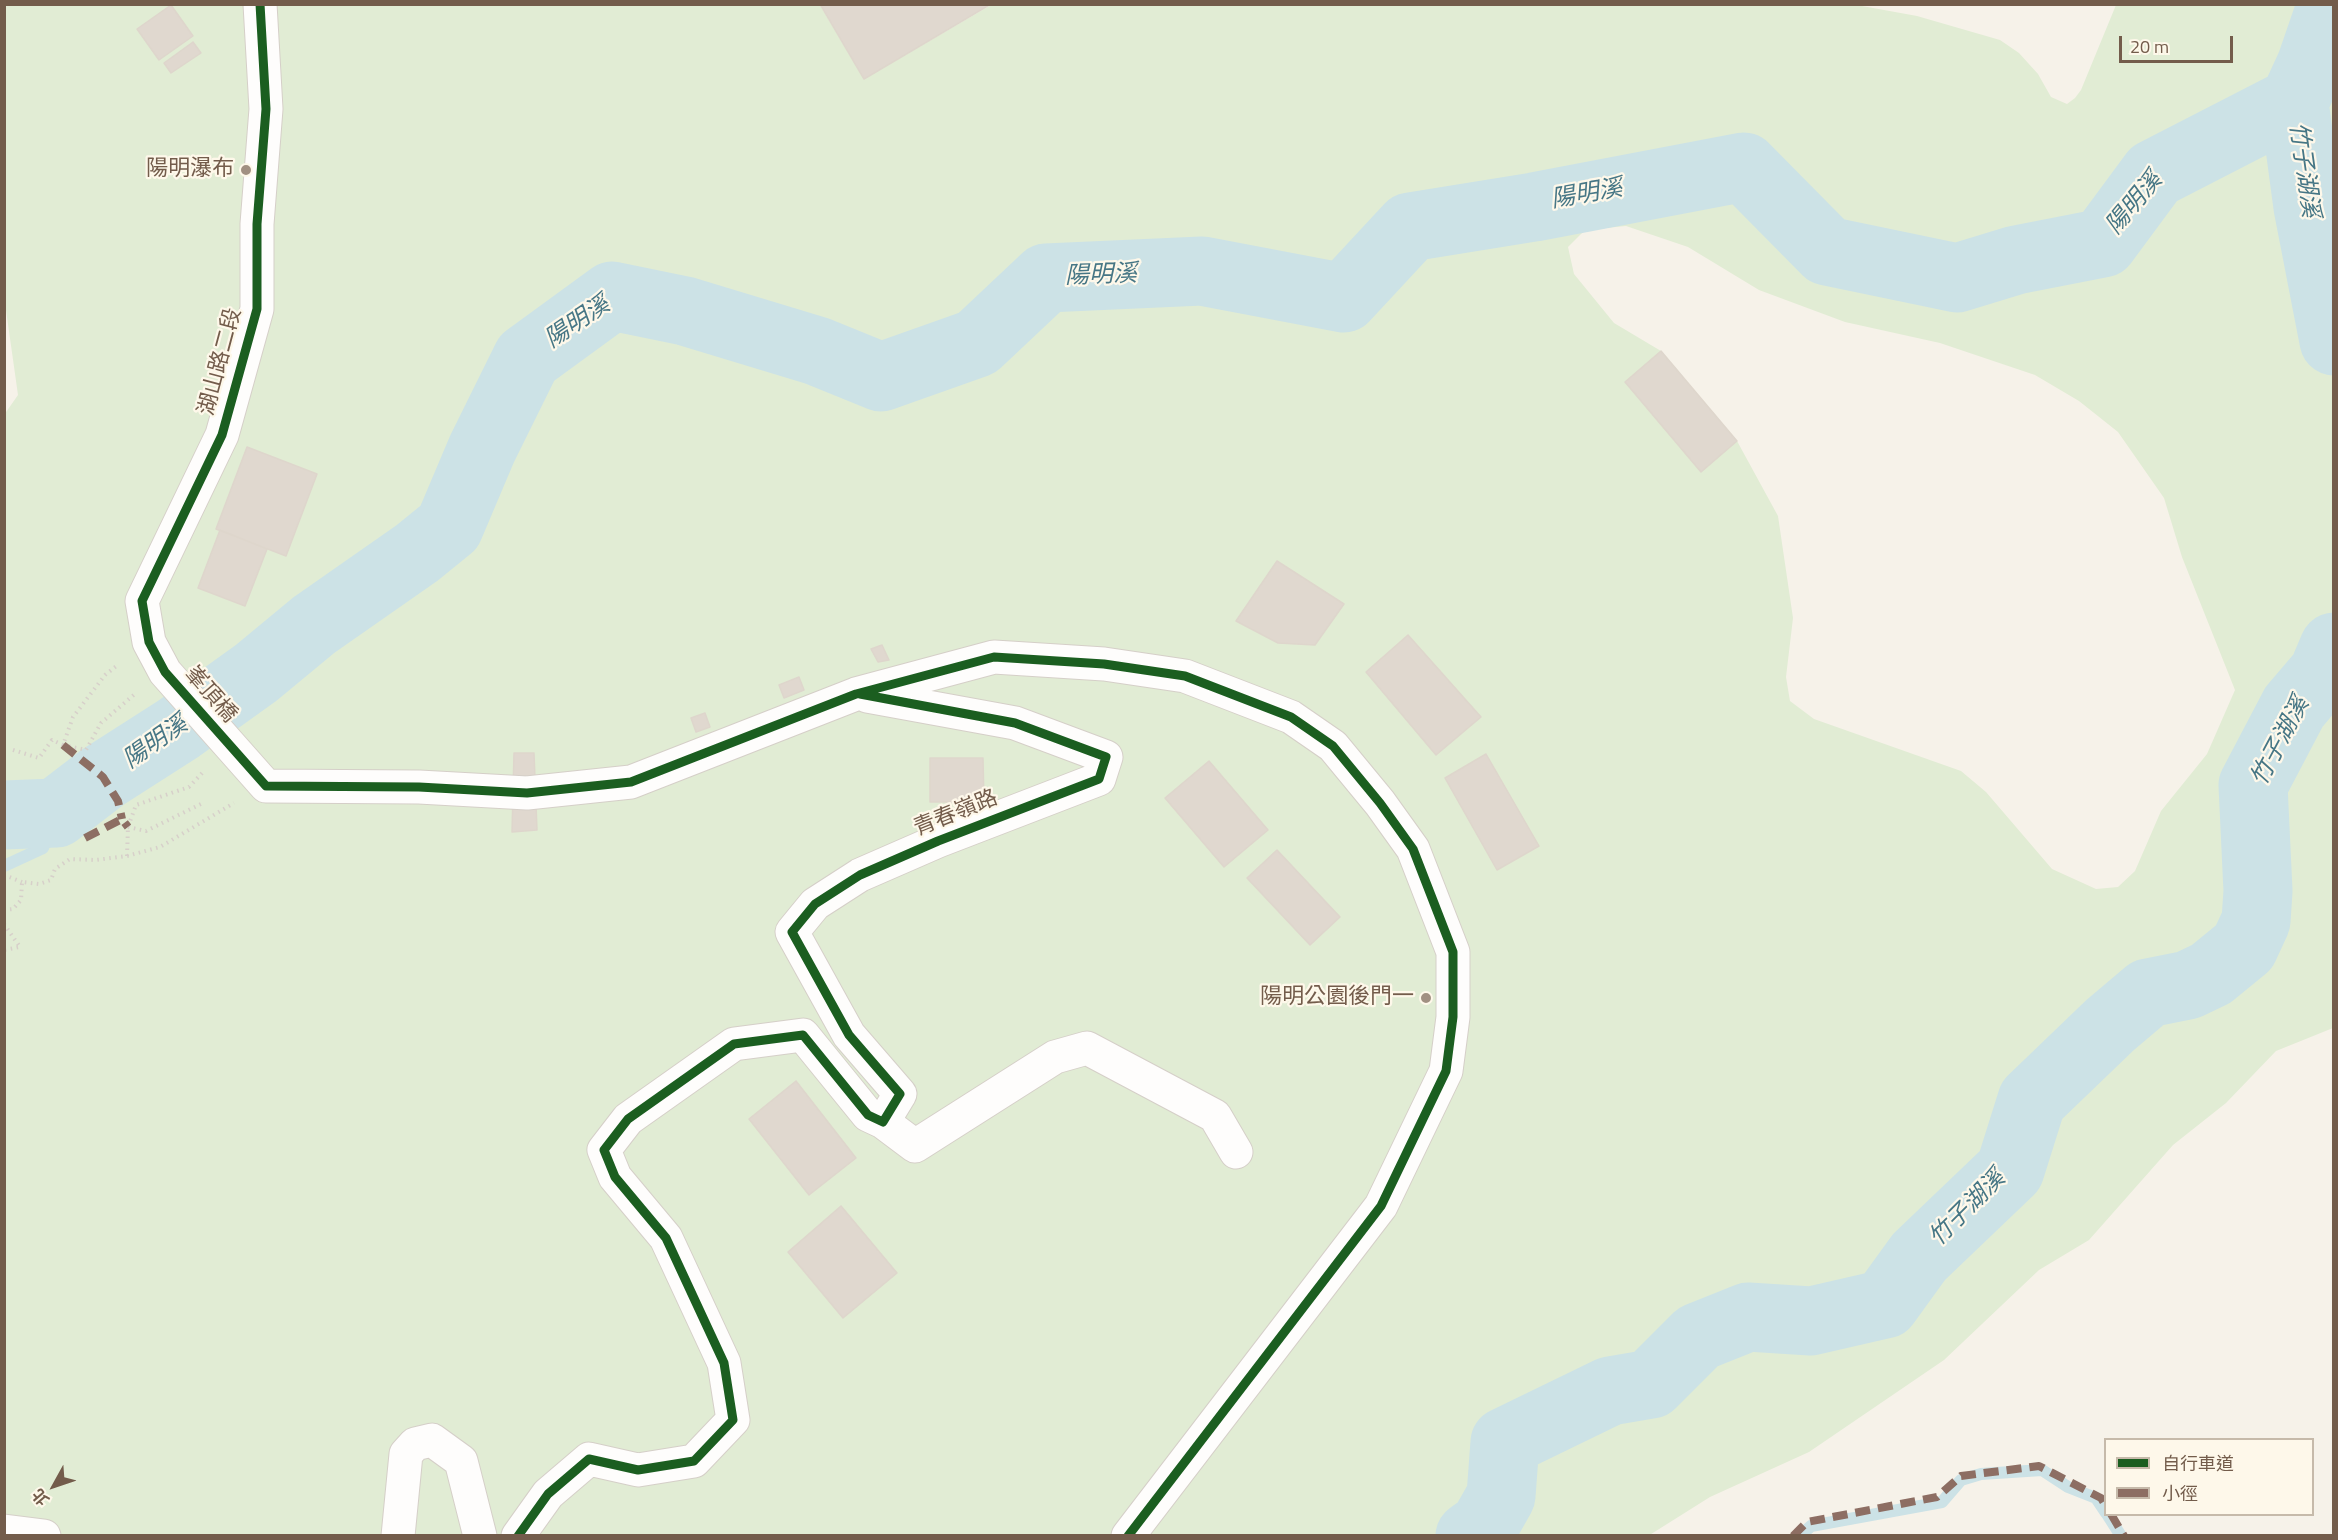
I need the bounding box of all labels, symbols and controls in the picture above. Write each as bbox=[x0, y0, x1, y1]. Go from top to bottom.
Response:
scale bar bbox=[2122, 24, 2236, 62]
text: 20 m bbox=[2130, 33, 2169, 60]
water label: 竹子湖溪 bbox=[2282, 120, 2324, 220]
place label: 陽明瀑布 bbox=[146, 157, 234, 183]
marker: 陽明瀑布 bbox=[239, 163, 253, 177]
water label: 陽明溪 bbox=[2101, 167, 2169, 241]
water label: 陽明溪 bbox=[1549, 175, 1625, 215]
water label: 陽明溪 bbox=[1065, 260, 1137, 292]
water label: 陽明溪 bbox=[540, 291, 616, 355]
street label: 湖山路二段 bbox=[194, 305, 248, 419]
street label: 峯頂橋 bbox=[178, 661, 242, 729]
water label: 竹子湖溪 bbox=[2246, 693, 2316, 791]
water label: 陽明溪 bbox=[118, 711, 194, 775]
street label: 青春嶺路 bbox=[910, 785, 1002, 843]
place label: 陽明公園後門一 bbox=[1260, 985, 1414, 1011]
marker: 陽明公園後門一 bbox=[1419, 991, 1433, 1005]
water label: 竹子湖溪 bbox=[1924, 1165, 2012, 1253]
legend bbox=[2104, 1438, 2314, 1516]
text: 自行車道 bbox=[2162, 1450, 2234, 1477]
north arrow bbox=[24, 1456, 84, 1516]
text: 小徑 bbox=[2162, 1480, 2198, 1507]
text: 北 bbox=[26, 1484, 55, 1511]

